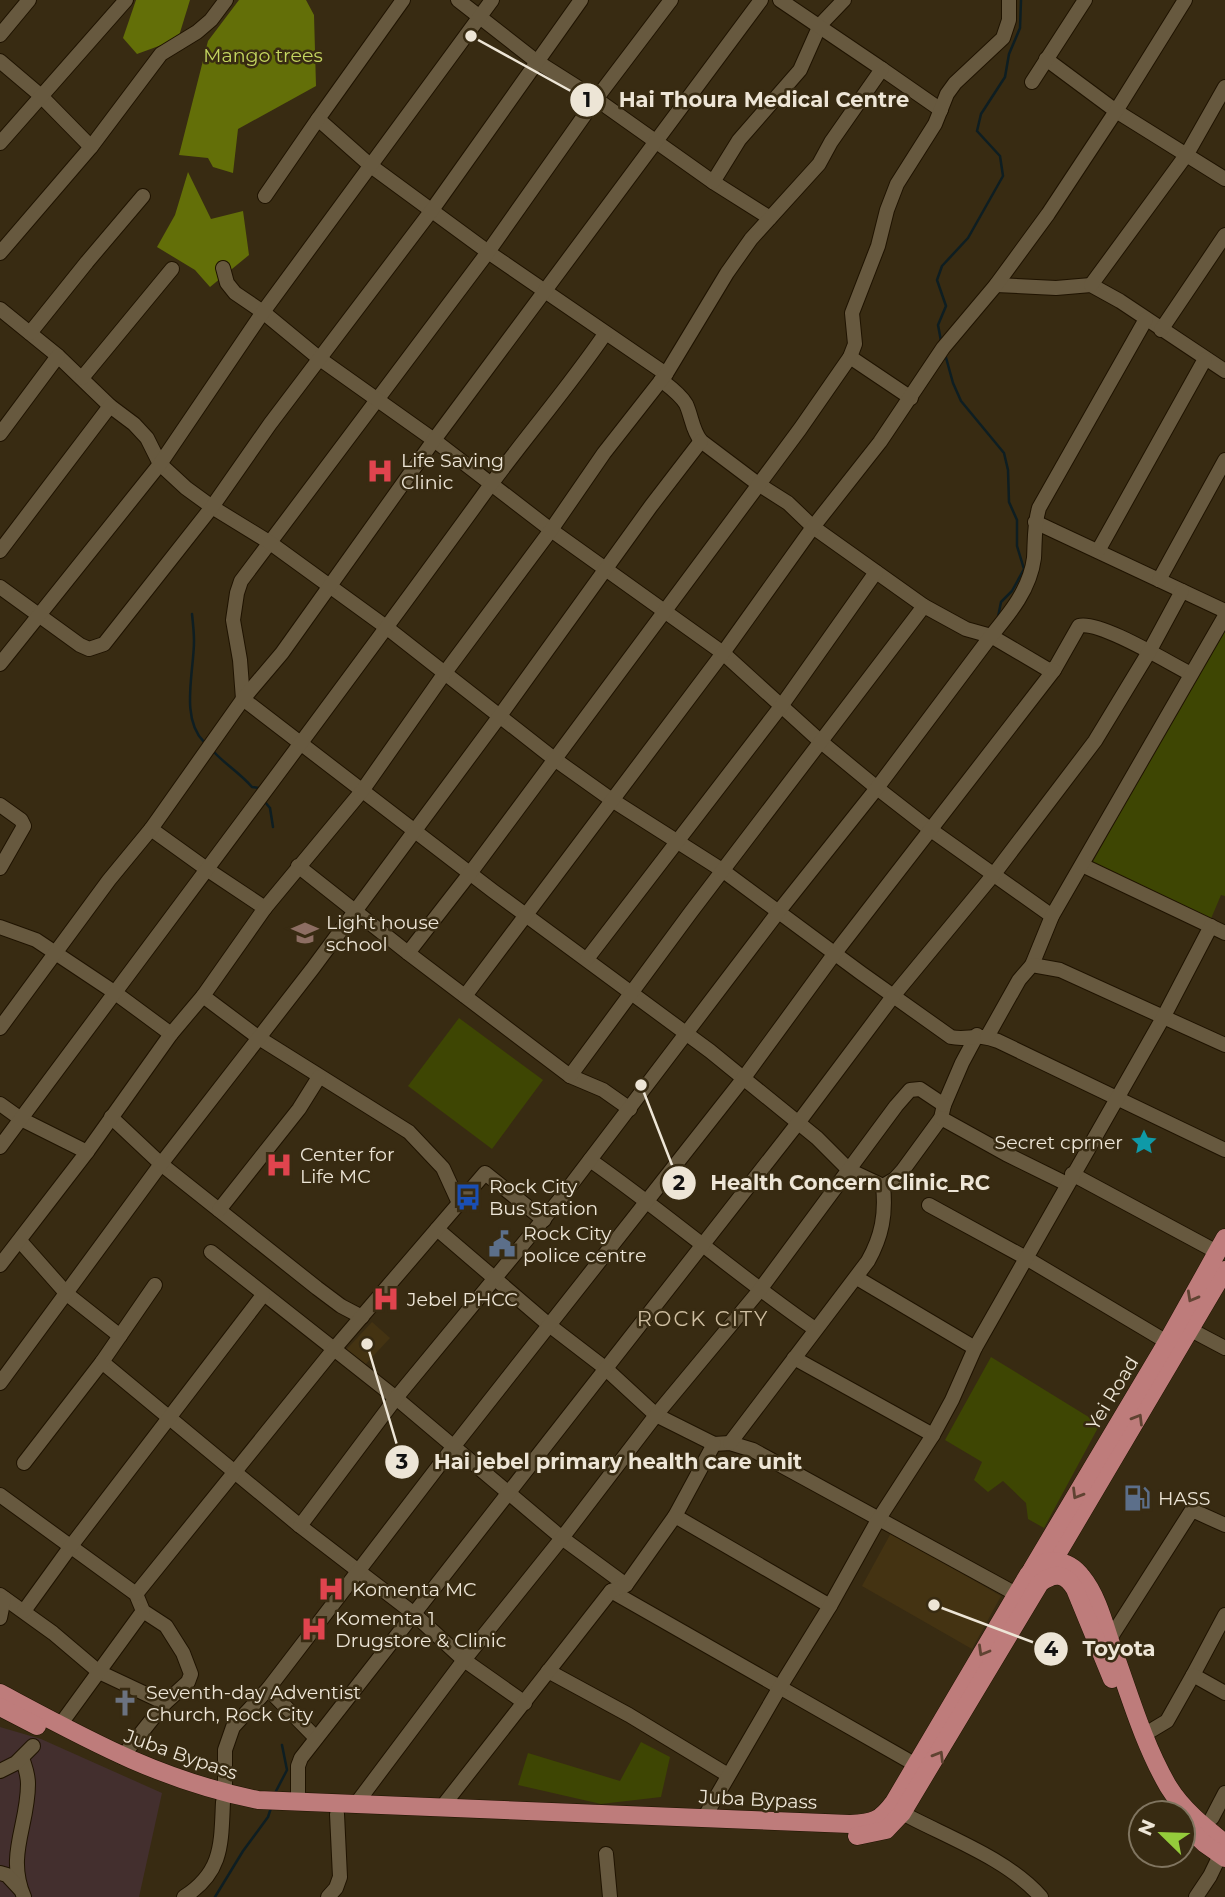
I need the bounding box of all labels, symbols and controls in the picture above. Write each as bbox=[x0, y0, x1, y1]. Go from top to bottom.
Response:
park label: Mango trees bbox=[203, 44, 323, 67]
callout: Hai Thoura Medical Centre bbox=[569, 79, 923, 121]
text: 1 bbox=[583, 87, 591, 112]
text: Hai Thoura Medical Centre bbox=[619, 87, 909, 112]
place label: Life Saving Clinic bbox=[401, 449, 504, 494]
hospital icon: Life Saving Clinic bbox=[365, 456, 395, 486]
place label: Light house school bbox=[326, 911, 439, 956]
school or university icon: Light house school bbox=[290, 918, 320, 948]
place icon: Secret cprner bbox=[1129, 1127, 1159, 1157]
place label: Secret cprner bbox=[995, 1131, 1123, 1154]
place label: Center for Life MC bbox=[300, 1143, 395, 1188]
hospital icon: Center for Life MC bbox=[264, 1150, 294, 1180]
callout: Health Concern Clinic_RC bbox=[662, 1162, 1004, 1204]
text: 2 bbox=[673, 1170, 685, 1195]
text: Health Concern Clinic_RC bbox=[710, 1170, 990, 1195]
place label: Rock City Bus Station bbox=[489, 1175, 598, 1220]
bus stop icon: Rock City Bus Station bbox=[453, 1182, 483, 1212]
place label: Rock City police centre bbox=[523, 1222, 646, 1267]
public building icon: Rock City police centre bbox=[487, 1229, 517, 1259]
hospital icon: Jebel PHCC bbox=[371, 1284, 401, 1314]
place label: Jebel PHCC bbox=[406, 1288, 518, 1311]
one-way arrow bbox=[1187, 1290, 1200, 1303]
district label: ROCK CITY bbox=[637, 1306, 769, 1331]
street label: Yei Road bbox=[1081, 1352, 1143, 1434]
one-way arrow bbox=[1129, 1414, 1142, 1427]
callout: Hai jebel primary health care unit bbox=[384, 1441, 816, 1483]
text: 3 bbox=[395, 1449, 408, 1474]
text: Hai jebel primary health care unit bbox=[434, 1449, 802, 1474]
fuel station icon: HASS bbox=[1122, 1483, 1152, 1513]
one-way arrow bbox=[1072, 1486, 1085, 1499]
place label: HASS bbox=[1158, 1487, 1210, 1510]
hospital icon: Komenta MC bbox=[316, 1574, 346, 1604]
place label: Komenta MC bbox=[352, 1578, 477, 1601]
place label: Komenta 1 Drugstore & Clinic bbox=[335, 1607, 507, 1652]
hospital icon: Komenta 1 Drugstore & Clinic bbox=[299, 1614, 329, 1644]
callout: Toyota bbox=[1034, 1628, 1170, 1670]
text: 4 bbox=[1044, 1636, 1059, 1661]
text: Toyota bbox=[1083, 1636, 1155, 1661]
one-way arrow bbox=[978, 1643, 991, 1656]
place label: Seventh-day Adventist Church, Rock City bbox=[146, 1681, 361, 1726]
church icon: Seventh-day Adventist Church, Rock City bbox=[110, 1688, 140, 1718]
street label: Juba Bypass bbox=[120, 1724, 241, 1785]
one-way arrow bbox=[930, 1750, 943, 1763]
street label: Juba Bypass bbox=[697, 1785, 818, 1814]
north arrow bbox=[1127, 1799, 1197, 1869]
text: N bbox=[1133, 1816, 1160, 1839]

